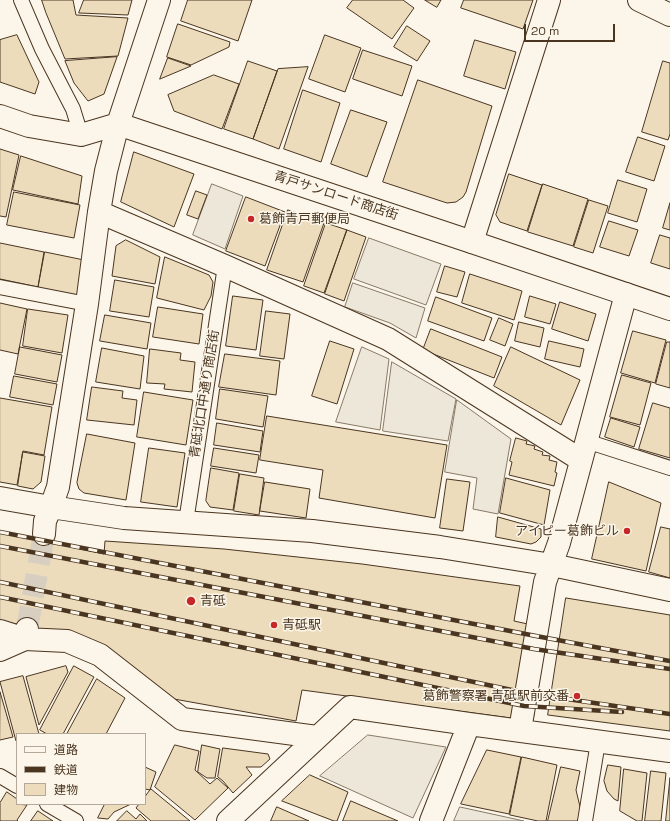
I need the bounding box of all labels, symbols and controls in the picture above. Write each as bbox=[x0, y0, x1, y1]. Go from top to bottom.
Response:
scale bar bbox=[526, 16, 617, 42]
text: 20 m bbox=[531, 23, 559, 39]
street label: 青戸サンロード商店街 bbox=[272, 168, 400, 224]
place label: 葛飾青戸郵便局 bbox=[259, 211, 350, 227]
marker: 葛飾青戸郵便局 bbox=[246, 214, 256, 224]
street label: 青砥北口中通り商店街 bbox=[187, 329, 223, 459]
place label: アイピー葛飾ビル bbox=[515, 523, 619, 539]
marker: アイピー葛飾ビル bbox=[622, 526, 632, 536]
place label: 青砥 bbox=[200, 593, 226, 609]
marker: 青砥 bbox=[185, 595, 197, 607]
place label: 青砥駅 bbox=[282, 617, 321, 633]
marker: 青砥駅 bbox=[269, 620, 279, 630]
place label: 葛飾警察署 青砥駅前交番 bbox=[423, 688, 569, 704]
marker: 葛飾警察署 青砥駅前交番 bbox=[572, 691, 582, 701]
legend bbox=[16, 733, 146, 805]
text: 道路 bbox=[54, 742, 78, 758]
text: 鉄道 bbox=[54, 762, 78, 778]
text: 建物 bbox=[54, 782, 78, 798]

